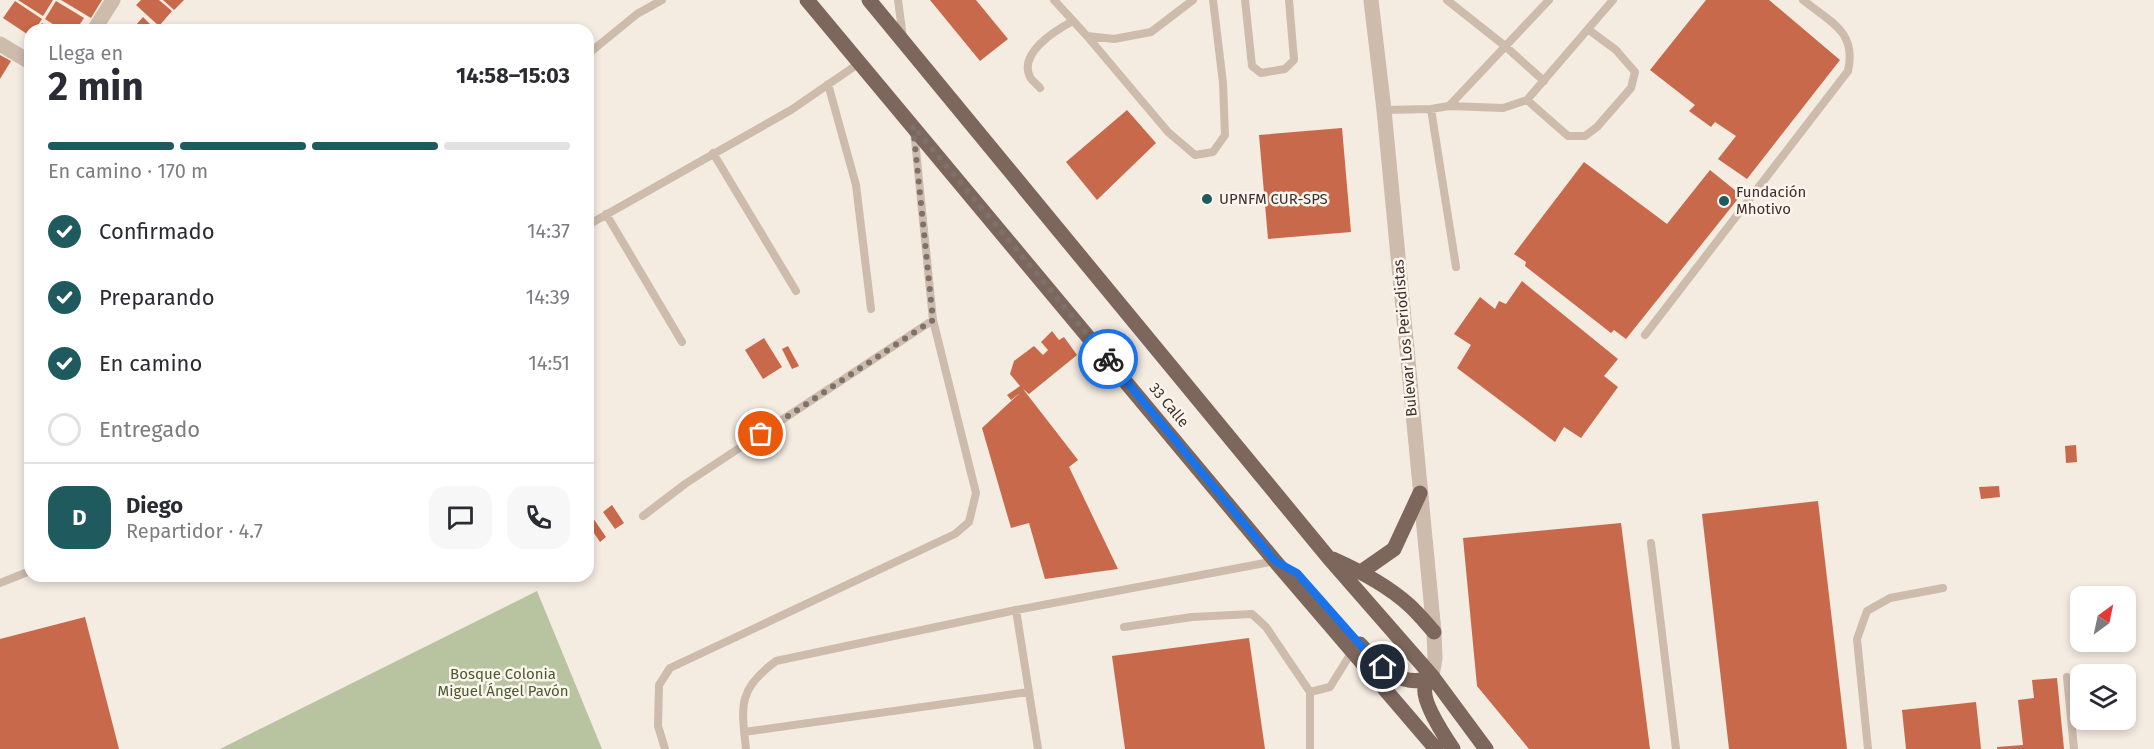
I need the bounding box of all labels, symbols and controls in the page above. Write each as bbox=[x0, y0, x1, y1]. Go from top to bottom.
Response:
text: Llega en bbox=[48, 41, 123, 65]
text: 14:58–15:03 bbox=[456, 62, 570, 89]
text: 2 min bbox=[48, 64, 144, 110]
text: En camino · 170 m bbox=[48, 159, 208, 183]
place label: Fundación Mhotivo bbox=[1736, 183, 1806, 218]
place label: UPNFM CUR-SPS bbox=[1219, 190, 1328, 208]
marker: UPNFM CUR-SPS bbox=[1200, 192, 1214, 206]
marker: Fundación Mhotivo bbox=[1717, 194, 1731, 208]
icon: check bbox=[48, 215, 81, 248]
text: Confirmado bbox=[99, 218, 215, 245]
text: 14:37 bbox=[527, 219, 570, 243]
street label: Bulevar Los Periodistas bbox=[1389, 259, 1421, 417]
icon: check bbox=[48, 281, 81, 314]
text: Preparando bbox=[99, 284, 215, 311]
text: 14:39 bbox=[525, 285, 570, 309]
courier bbox=[1078, 329, 1138, 389]
icon: bike bbox=[1092, 343, 1125, 376]
icon: check bbox=[48, 347, 81, 380]
text: En camino bbox=[99, 350, 202, 377]
text: 14:51 bbox=[528, 351, 570, 375]
street label: 33 Calle bbox=[1145, 379, 1193, 431]
pin bbox=[735, 408, 786, 459]
text: Entregado bbox=[99, 416, 200, 443]
icon: bag bbox=[744, 417, 777, 450]
button: chat bbox=[429, 486, 492, 549]
button: phone bbox=[507, 486, 570, 549]
text: Diego bbox=[126, 492, 183, 519]
text: D bbox=[72, 504, 87, 531]
text: Repartidor · 4.7 bbox=[126, 519, 263, 543]
north arrow bbox=[2070, 586, 2136, 652]
map controls bbox=[2070, 586, 2136, 730]
pin bbox=[1357, 641, 1408, 692]
icon: home bbox=[1366, 650, 1399, 683]
button: layers bbox=[2070, 664, 2136, 730]
park label: Bosque Colonia Miguel Ángel Pavón bbox=[437, 665, 569, 700]

